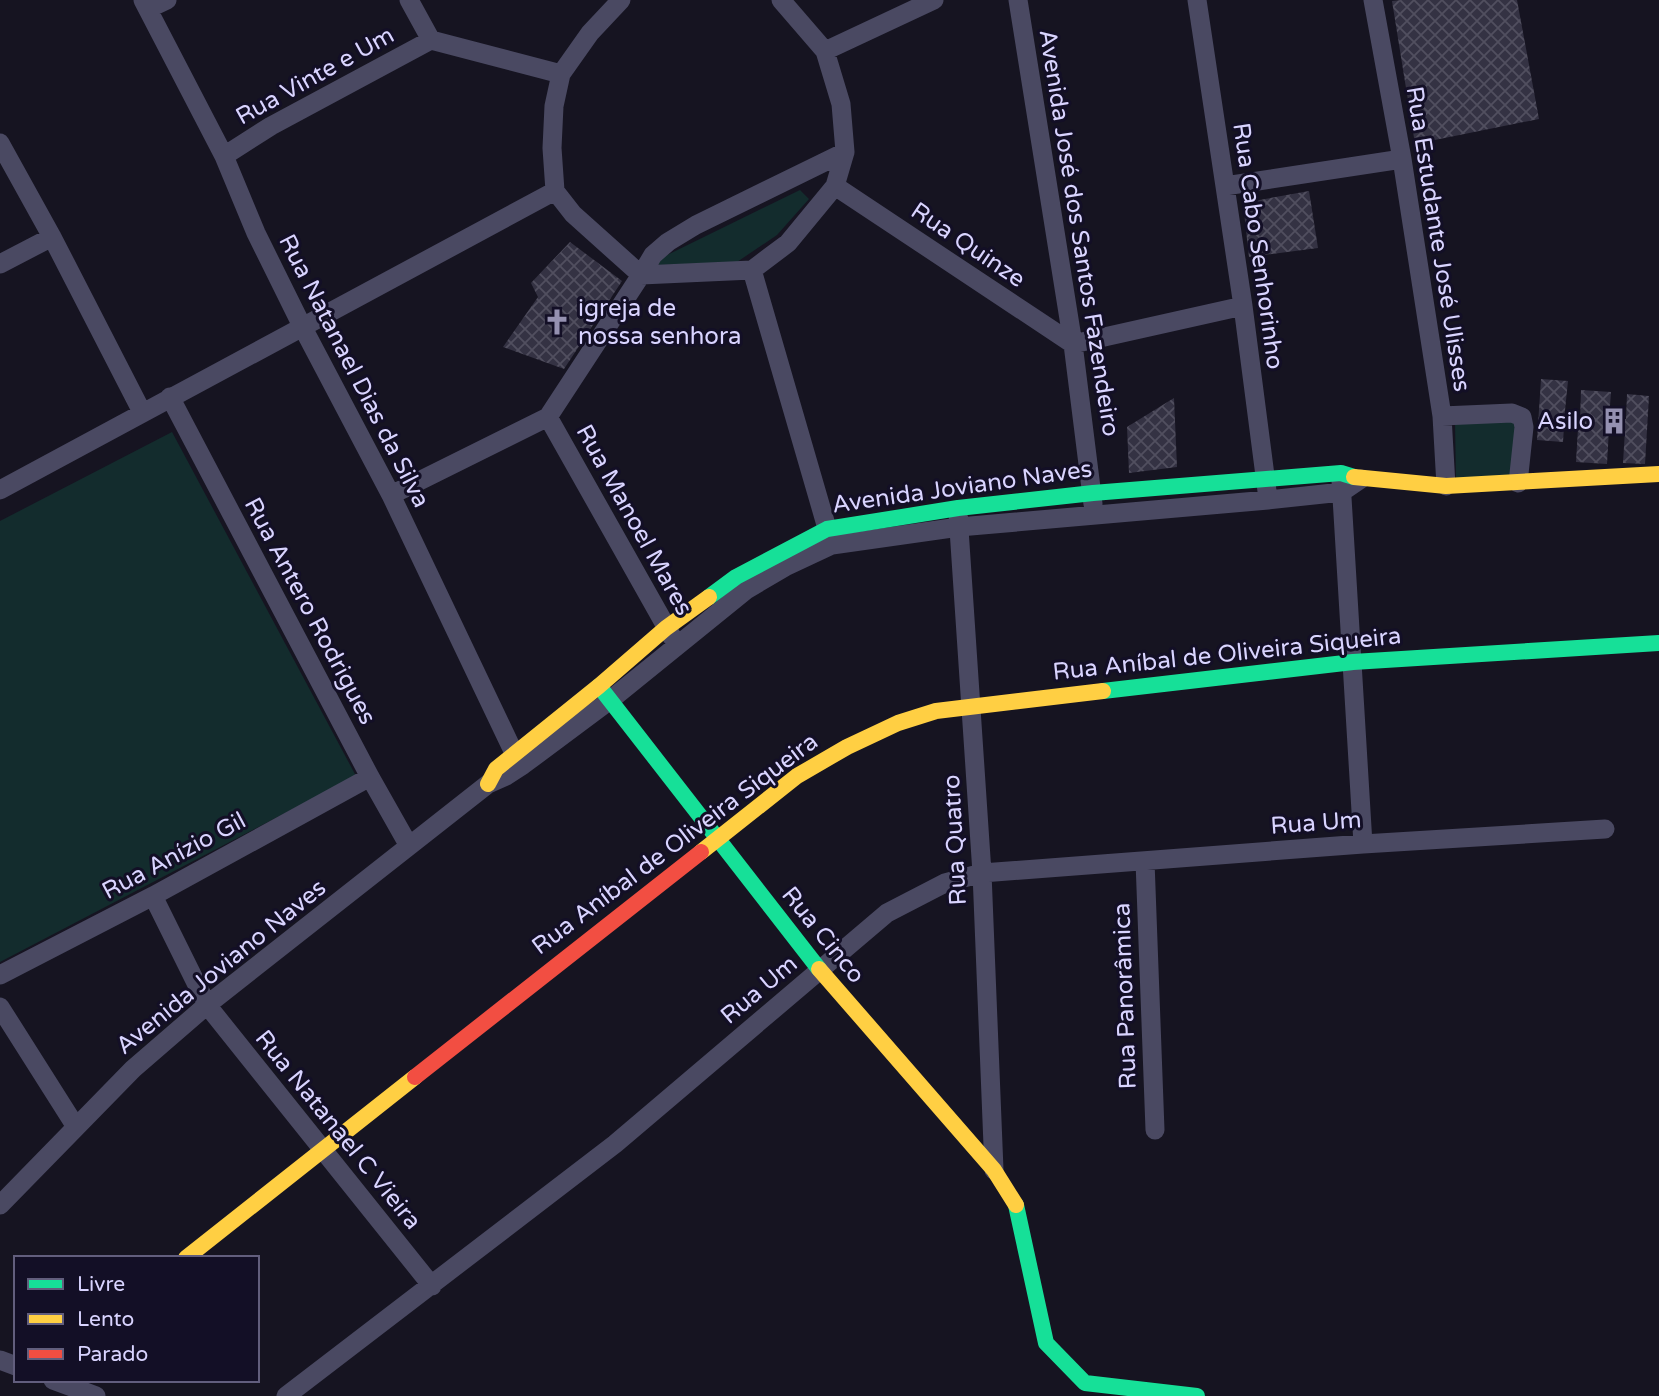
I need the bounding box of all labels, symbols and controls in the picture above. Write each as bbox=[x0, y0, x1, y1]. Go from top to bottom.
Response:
street label: Rua Vinte e Um bbox=[231, 21, 399, 131]
street label: Avenida José dos Santos Fazendeiro bbox=[1032, 27, 1126, 439]
street label: Rua Estudante José Ulisses bbox=[1400, 84, 1476, 394]
street label: Rua Cabo Senhorinho bbox=[1226, 121, 1290, 371]
street label: Rua Quinze bbox=[905, 196, 1031, 294]
street label: Rua Natanael Dias da Silva bbox=[272, 229, 436, 513]
place label: igreja de nossa senhora bbox=[578, 294, 742, 351]
church icon: igreja de nossa senhora bbox=[542, 307, 572, 337]
building icon: Asilo bbox=[1599, 406, 1629, 436]
place label: Asilo bbox=[1537, 407, 1593, 436]
street label: Rua Manoel Mares bbox=[570, 420, 698, 620]
street label: Avenida Joviano Naves bbox=[830, 454, 1094, 520]
street label: Rua Antero Rodrigues bbox=[238, 493, 382, 729]
street label: Rua Aníbal de Oliveira Siqueira bbox=[1051, 621, 1403, 687]
street label: Rua Aníbal de Oliveira Siqueira bbox=[526, 727, 824, 961]
street label: Rua Quatro bbox=[937, 774, 973, 906]
street label: Rua Um bbox=[1269, 805, 1363, 841]
street label: Rua Anízio Gil bbox=[97, 806, 251, 906]
street label: Avenida Joviano Naves bbox=[110, 873, 332, 1061]
street label: Rua Cinco bbox=[775, 881, 871, 989]
street label: Rua Panorâmica bbox=[1107, 902, 1143, 1090]
street label: Rua Um bbox=[715, 950, 803, 1030]
street label: Rua Natanael C Vieira bbox=[249, 1025, 427, 1235]
legend bbox=[14, 1256, 259, 1382]
text: Livre bbox=[77, 1272, 125, 1297]
text: Lento bbox=[77, 1307, 134, 1332]
text: Parado bbox=[77, 1342, 148, 1367]

